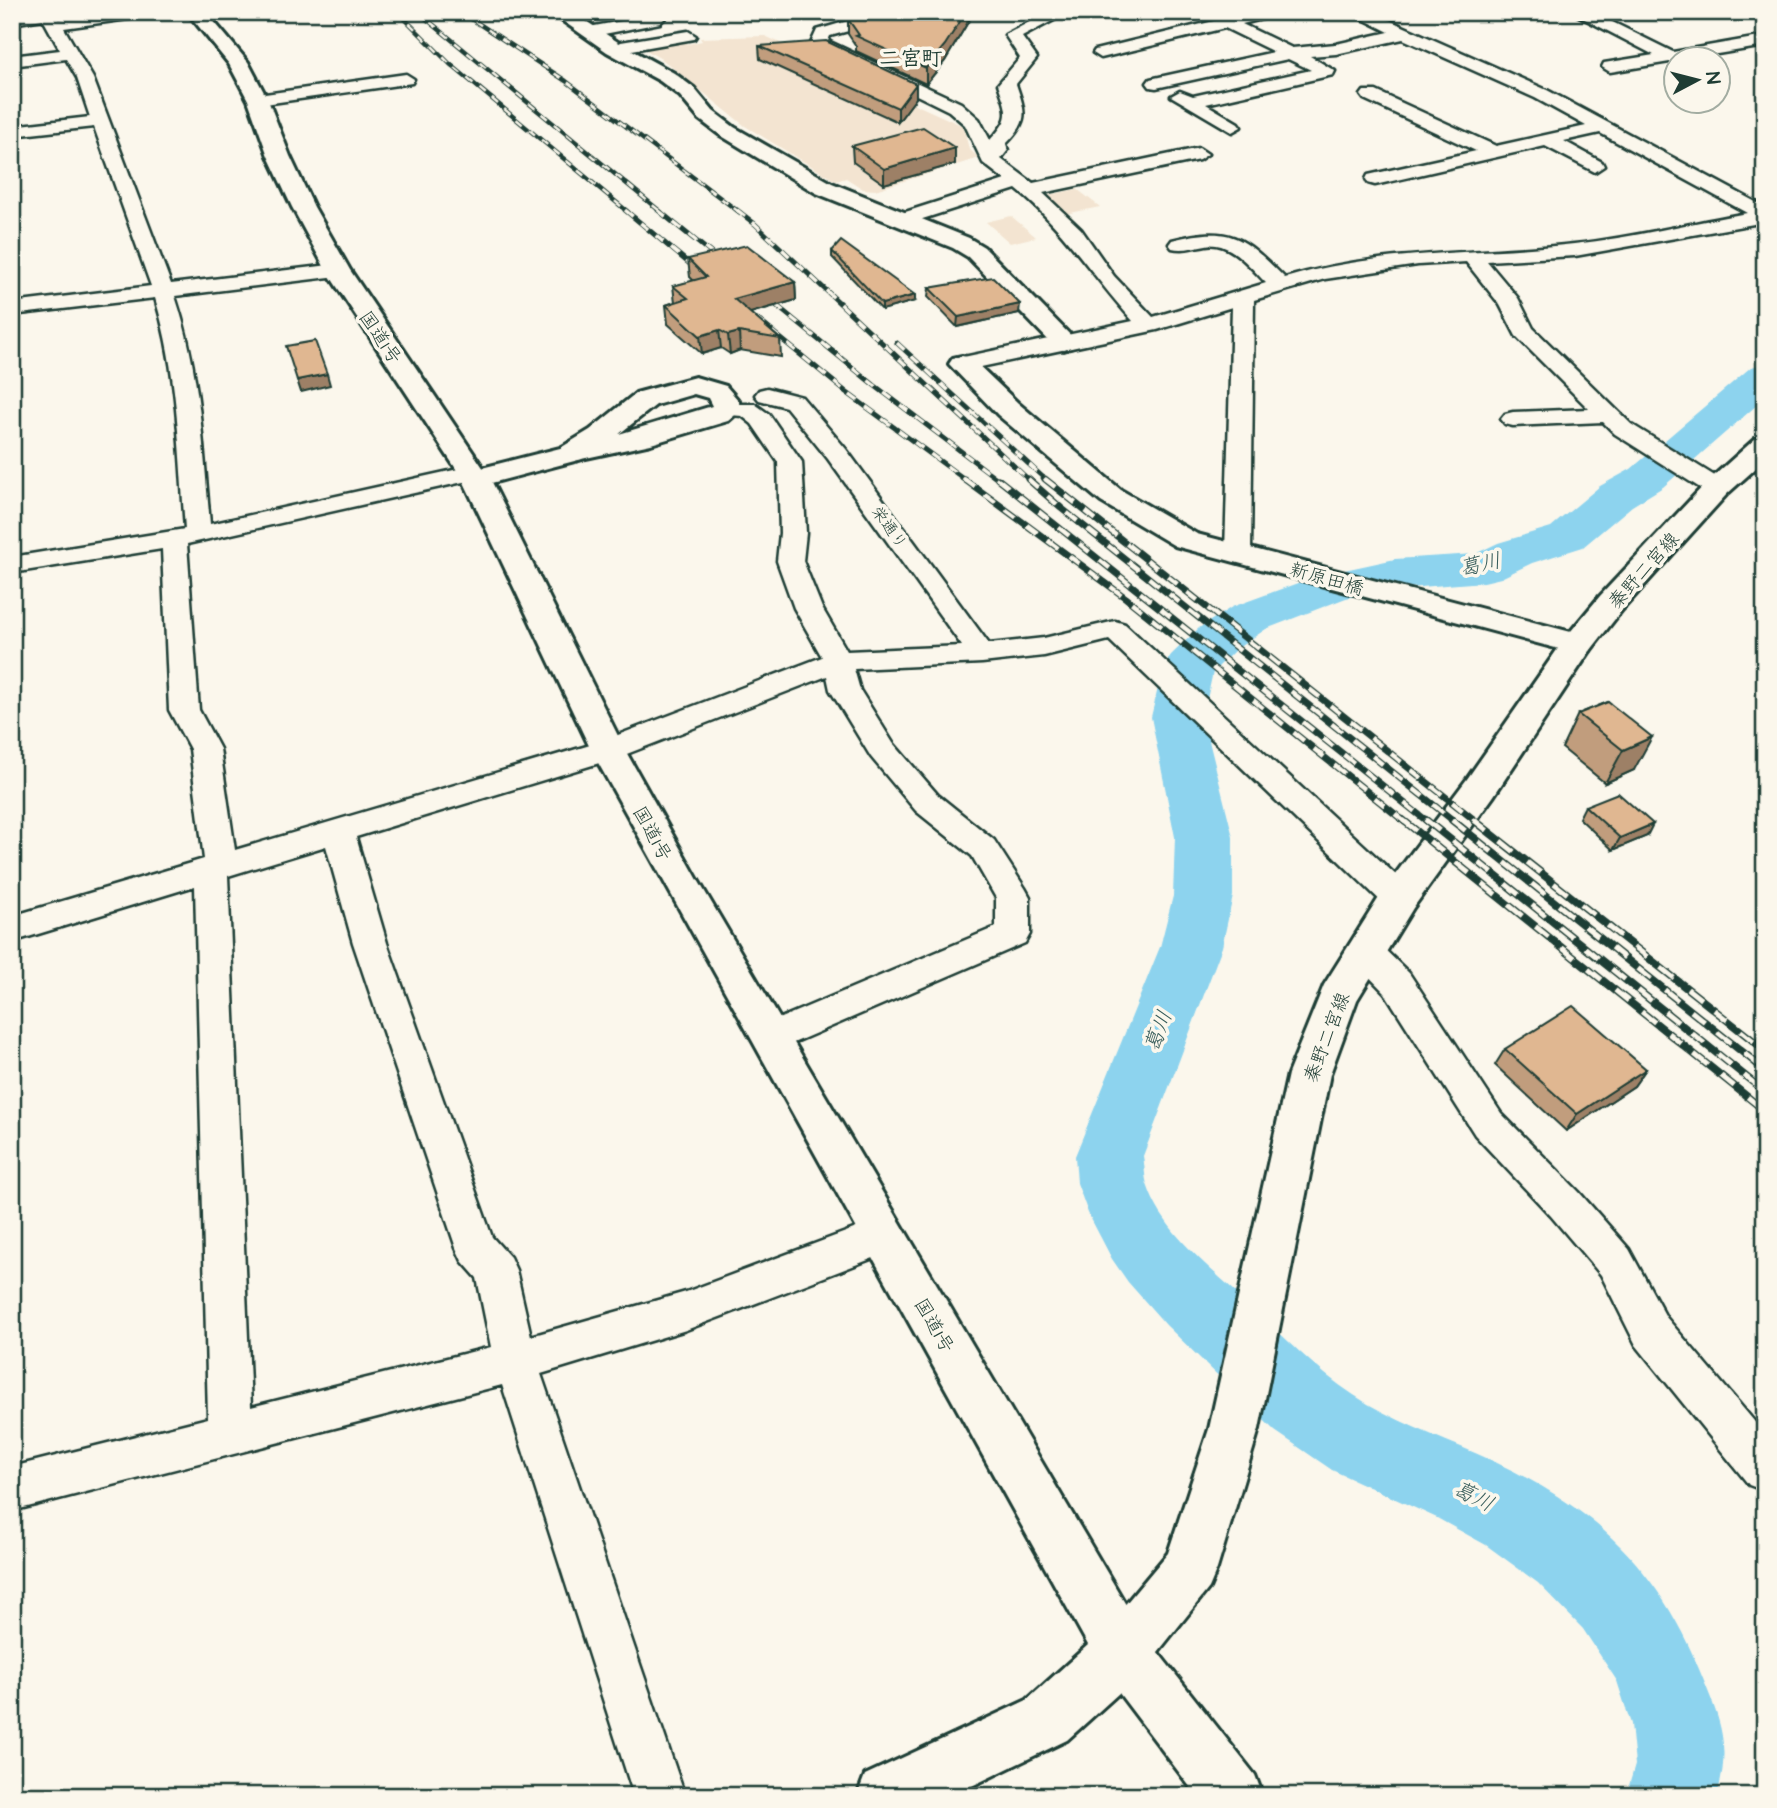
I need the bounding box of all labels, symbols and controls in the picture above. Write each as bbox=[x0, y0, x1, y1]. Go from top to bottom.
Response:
district label: 二宮町 bbox=[880, 44, 943, 73]
north arrow bbox=[1662, 46, 1732, 116]
text: N bbox=[1698, 71, 1727, 86]
street label: 国道1号 bbox=[352, 306, 408, 370]
street label: 栄通り bbox=[866, 502, 912, 553]
street label: 秦野二宮線 bbox=[1602, 527, 1686, 615]
water label: 葛川 bbox=[1457, 546, 1504, 583]
street label: 新原田橋 bbox=[1286, 556, 1367, 603]
street label: 国道1号 bbox=[625, 801, 678, 866]
street label: 秦野二宮線 bbox=[1298, 988, 1357, 1087]
water label: 葛川 bbox=[1137, 1006, 1180, 1056]
street label: 国道1号 bbox=[907, 1293, 960, 1358]
water label: 葛川 bbox=[1448, 1474, 1499, 1519]

